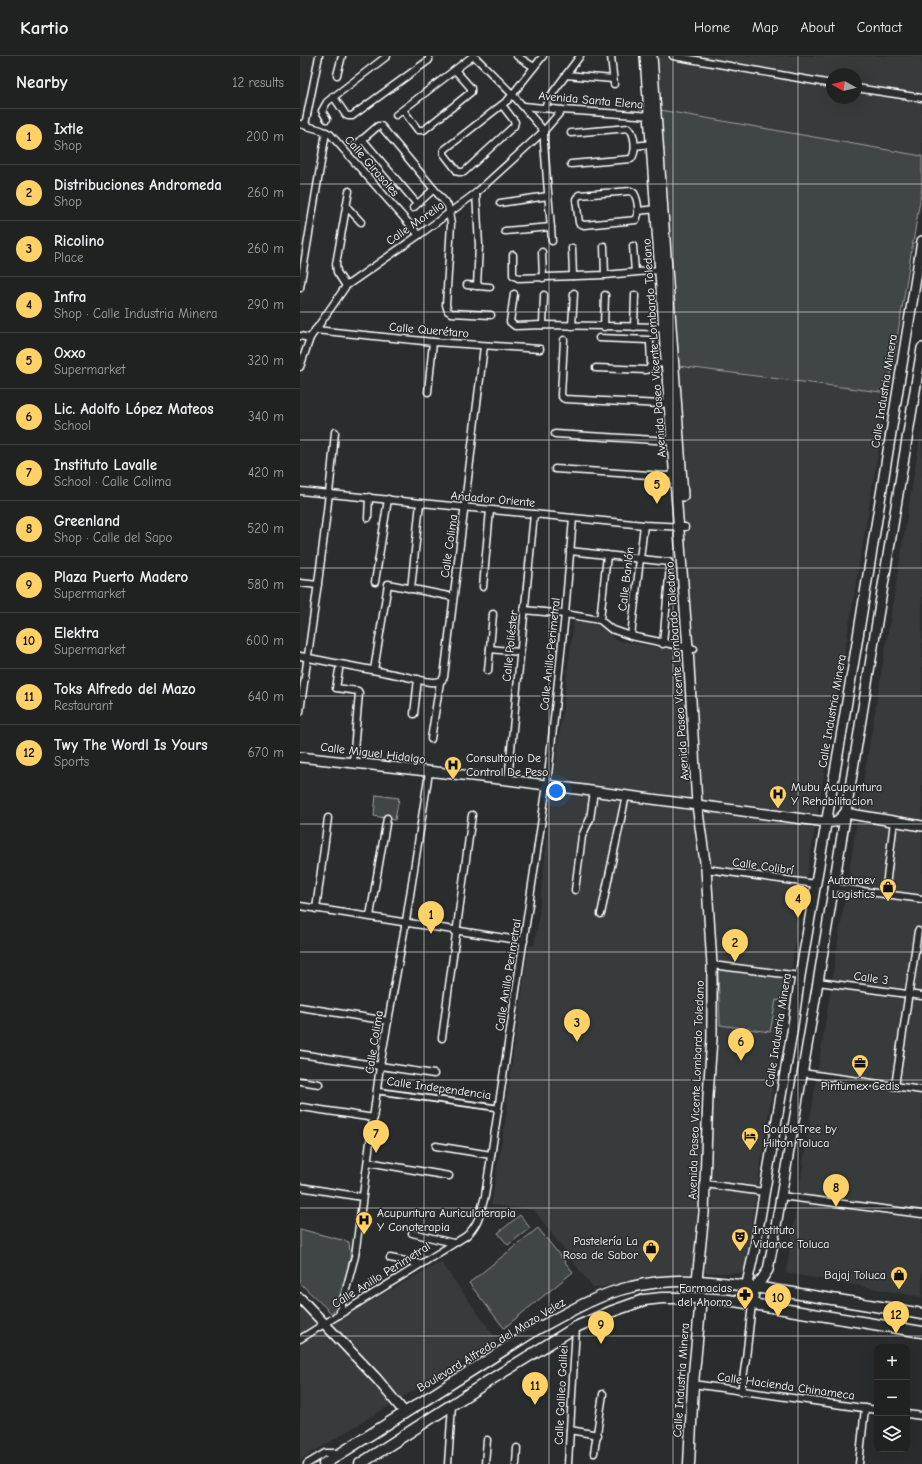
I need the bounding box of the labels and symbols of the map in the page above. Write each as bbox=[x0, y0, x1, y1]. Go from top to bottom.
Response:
north arrow bbox=[826, 68, 862, 104]
street label: Avenida Santa Elena bbox=[538, 88, 644, 112]
street label: Calle Girasoles bbox=[342, 133, 402, 199]
street label: Calle Morelia bbox=[383, 198, 447, 248]
street label: Avenida Paseo Vicente Lombardo Toledano bbox=[639, 238, 669, 458]
street label: Calle Querétaro bbox=[389, 320, 469, 340]
street label: Calle Industria Minera bbox=[868, 333, 900, 449]
pin: 5 bbox=[644, 471, 670, 504]
street label: Andador Oriente bbox=[450, 488, 536, 510]
street label: Calle Colima bbox=[438, 513, 460, 579]
street label: Calle Banlón bbox=[615, 546, 637, 612]
street label: Avenida Paseo Vicente Lombardo Toledano bbox=[662, 561, 692, 781]
street label: Calle Anillo Perimetral bbox=[537, 597, 563, 711]
street label: Calle Poliéster bbox=[499, 609, 521, 682]
street label: Calle Industria Minera bbox=[815, 653, 849, 769]
street label: Calle Miguel Hidalgo bbox=[320, 740, 426, 766]
place label: Consultorio De Control De Peso bbox=[466, 751, 548, 779]
hospital icon: Consultorio De Control De Peso bbox=[443, 755, 463, 780]
place label: Mubu Acupuntura Y Rehabilitacion bbox=[791, 780, 882, 808]
your location bbox=[546, 781, 566, 801]
hospital icon: Mubu Acupuntura Y Rehabilitacion bbox=[768, 784, 788, 809]
street label: Calle Colibrí bbox=[731, 855, 795, 877]
place label: Autotraev Logistics bbox=[827, 873, 875, 901]
shop icon: Autotraev Logistics bbox=[878, 877, 898, 902]
pin: 4 bbox=[785, 885, 811, 918]
pin: 1 bbox=[418, 901, 444, 934]
street label: Calle Anillo Perimetral bbox=[492, 918, 524, 1032]
pin: 2 bbox=[722, 929, 748, 962]
street label: Calle 3 bbox=[853, 969, 889, 987]
street label: Calle Industria Minera bbox=[762, 972, 794, 1088]
street label: Avenida Paseo Vicente Lombardo Toledano bbox=[685, 980, 707, 1200]
street label: Calle Colima bbox=[362, 1009, 386, 1075]
pin: 3 bbox=[564, 1009, 590, 1042]
pin: 6 bbox=[728, 1028, 754, 1061]
office icon: Pintumex Cedis bbox=[850, 1053, 870, 1078]
street label: Calle Independencia bbox=[386, 1074, 492, 1102]
place label: Pintumex Cedis bbox=[821, 1079, 899, 1093]
pin: 7 bbox=[363, 1120, 389, 1153]
place label: DoubleTree by Hilton Toluca bbox=[763, 1122, 837, 1150]
hotel icon: DoubleTree by Hilton Toluca bbox=[740, 1126, 760, 1151]
pin: 8 bbox=[823, 1174, 849, 1207]
place label: Acupuntura Auriculoterapia Y Conoterapia bbox=[377, 1206, 516, 1234]
hospital icon: Acupuntura Auriculoterapia Y Conoterapia bbox=[354, 1210, 374, 1235]
place label: Instituto Vidance Toluca bbox=[753, 1223, 829, 1251]
theatre icon: Instituto Vidance Toluca bbox=[730, 1227, 750, 1252]
place label: Pastelería La Rosa de Sabor bbox=[563, 1234, 638, 1262]
shop icon: Pastelería La Rosa de Sabor bbox=[641, 1238, 661, 1263]
street label: Calle Anillo Perimetral bbox=[329, 1239, 433, 1311]
shop icon: Bajaj Toluca bbox=[889, 1265, 909, 1290]
place label: Bajaj Toluca bbox=[824, 1268, 886, 1282]
place label: Farmacias del Ahorro bbox=[678, 1281, 732, 1309]
pin: 10 bbox=[765, 1284, 791, 1317]
pharmacy icon: Farmacias del Ahorro bbox=[735, 1285, 755, 1310]
street label: Boulevard Alfredo del Mazo Velez bbox=[414, 1295, 568, 1395]
pin: 12 bbox=[883, 1301, 909, 1334]
pin: 9 bbox=[588, 1311, 614, 1344]
street label: Calle Industria Minera bbox=[670, 1322, 692, 1438]
street label: Calle Galileo Galilei bbox=[551, 1345, 571, 1445]
street label: Calle Hacienda Chinameca bbox=[716, 1369, 856, 1403]
pin: 11 bbox=[522, 1372, 548, 1405]

